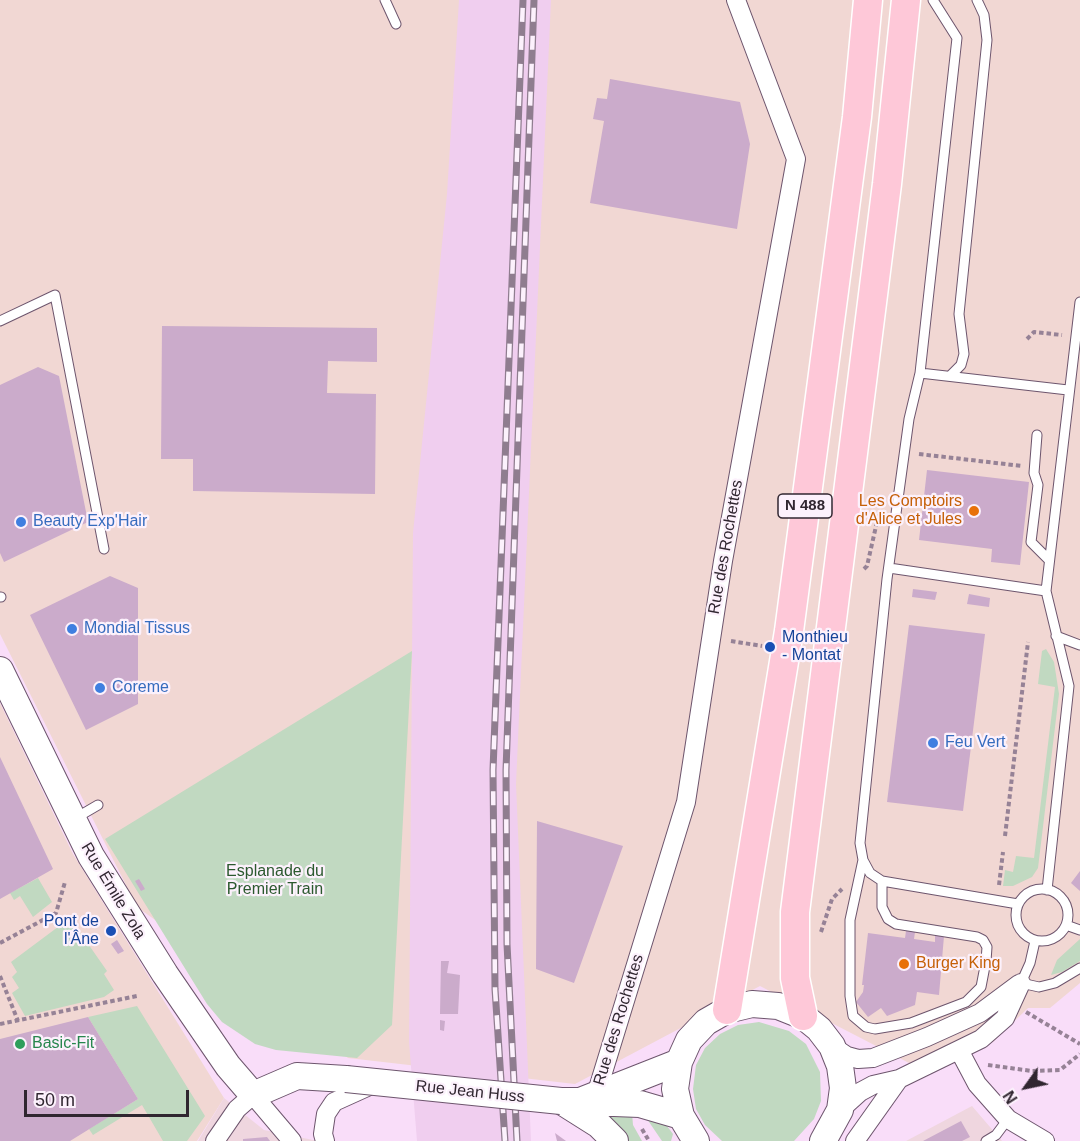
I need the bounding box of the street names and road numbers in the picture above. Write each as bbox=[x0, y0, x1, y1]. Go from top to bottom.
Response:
street label: Rue des Rochettes bbox=[705, 478, 747, 616]
road number: N 488 bbox=[778, 494, 832, 518]
street label: Rue Émile Zola bbox=[77, 839, 149, 943]
street label: Rue des Rochettes bbox=[590, 952, 648, 1088]
street label: Rue Jean Huss bbox=[415, 1077, 525, 1107]

